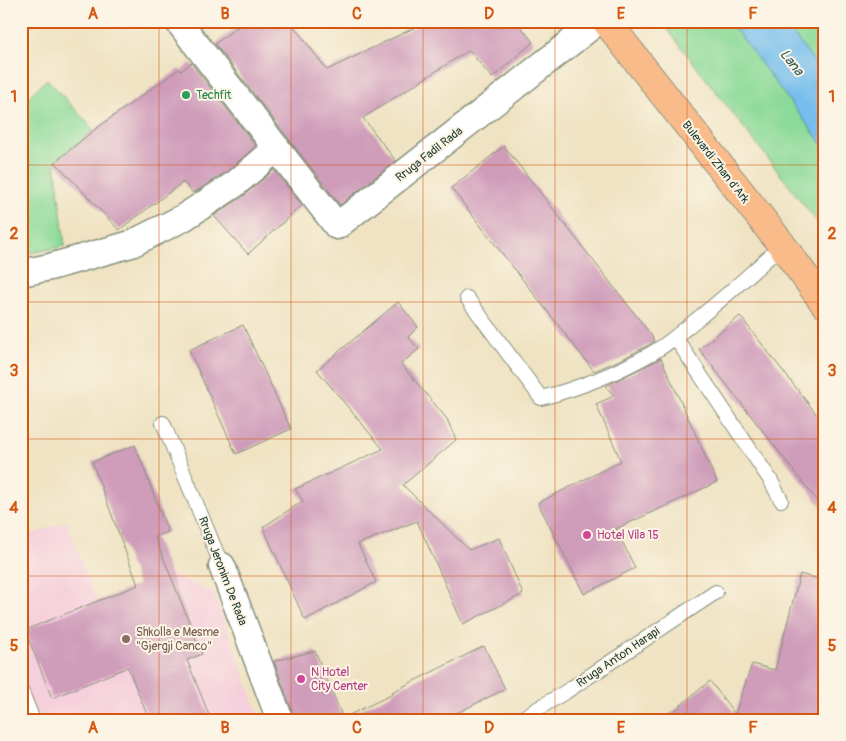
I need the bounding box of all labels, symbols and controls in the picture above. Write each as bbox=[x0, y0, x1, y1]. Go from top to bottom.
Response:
text: A bbox=[88, 4, 99, 24]
text: B bbox=[220, 4, 230, 24]
text: C bbox=[352, 4, 362, 24]
text: D bbox=[484, 4, 494, 24]
text: E bbox=[617, 4, 626, 24]
text: F bbox=[748, 4, 758, 24]
water label: Lana bbox=[776, 46, 808, 80]
text: 1 bbox=[11, 87, 17, 107]
text: 1 bbox=[829, 87, 835, 107]
place label: Techfit bbox=[196, 88, 232, 103]
marker: Techfit bbox=[180, 89, 192, 101]
street label: Bulevardi Zhan d'Ark bbox=[679, 118, 753, 207]
street label: Rruga Fadil Rada bbox=[393, 123, 466, 185]
text: 2 bbox=[10, 224, 19, 244]
text: 2 bbox=[828, 224, 837, 244]
text: 3 bbox=[10, 361, 19, 381]
text: 3 bbox=[828, 361, 837, 381]
text: 4 bbox=[9, 498, 19, 518]
text: 4 bbox=[827, 498, 837, 518]
street label: Rruga Jeronim De Rada bbox=[195, 515, 250, 628]
place label: Hotel Vila 15 bbox=[597, 528, 659, 543]
marker: Hotel Vila 15 bbox=[581, 529, 593, 541]
street label: Rruga Anton Harapi bbox=[574, 624, 663, 691]
place label: Shkolla e Mesme "Gjergji Canco" bbox=[136, 625, 219, 654]
marker: Shkolla e Mesme "Gjergji Canco" bbox=[120, 633, 132, 645]
text: 5 bbox=[10, 636, 19, 656]
text: 5 bbox=[828, 636, 837, 656]
place label: N Hotel City Center bbox=[311, 665, 369, 694]
marker: N Hotel City Center bbox=[295, 673, 307, 685]
text: A bbox=[88, 718, 99, 738]
text: B bbox=[220, 718, 230, 738]
text: C bbox=[352, 718, 362, 738]
text: D bbox=[484, 718, 494, 738]
text: E bbox=[617, 718, 626, 738]
text: F bbox=[748, 718, 758, 738]

